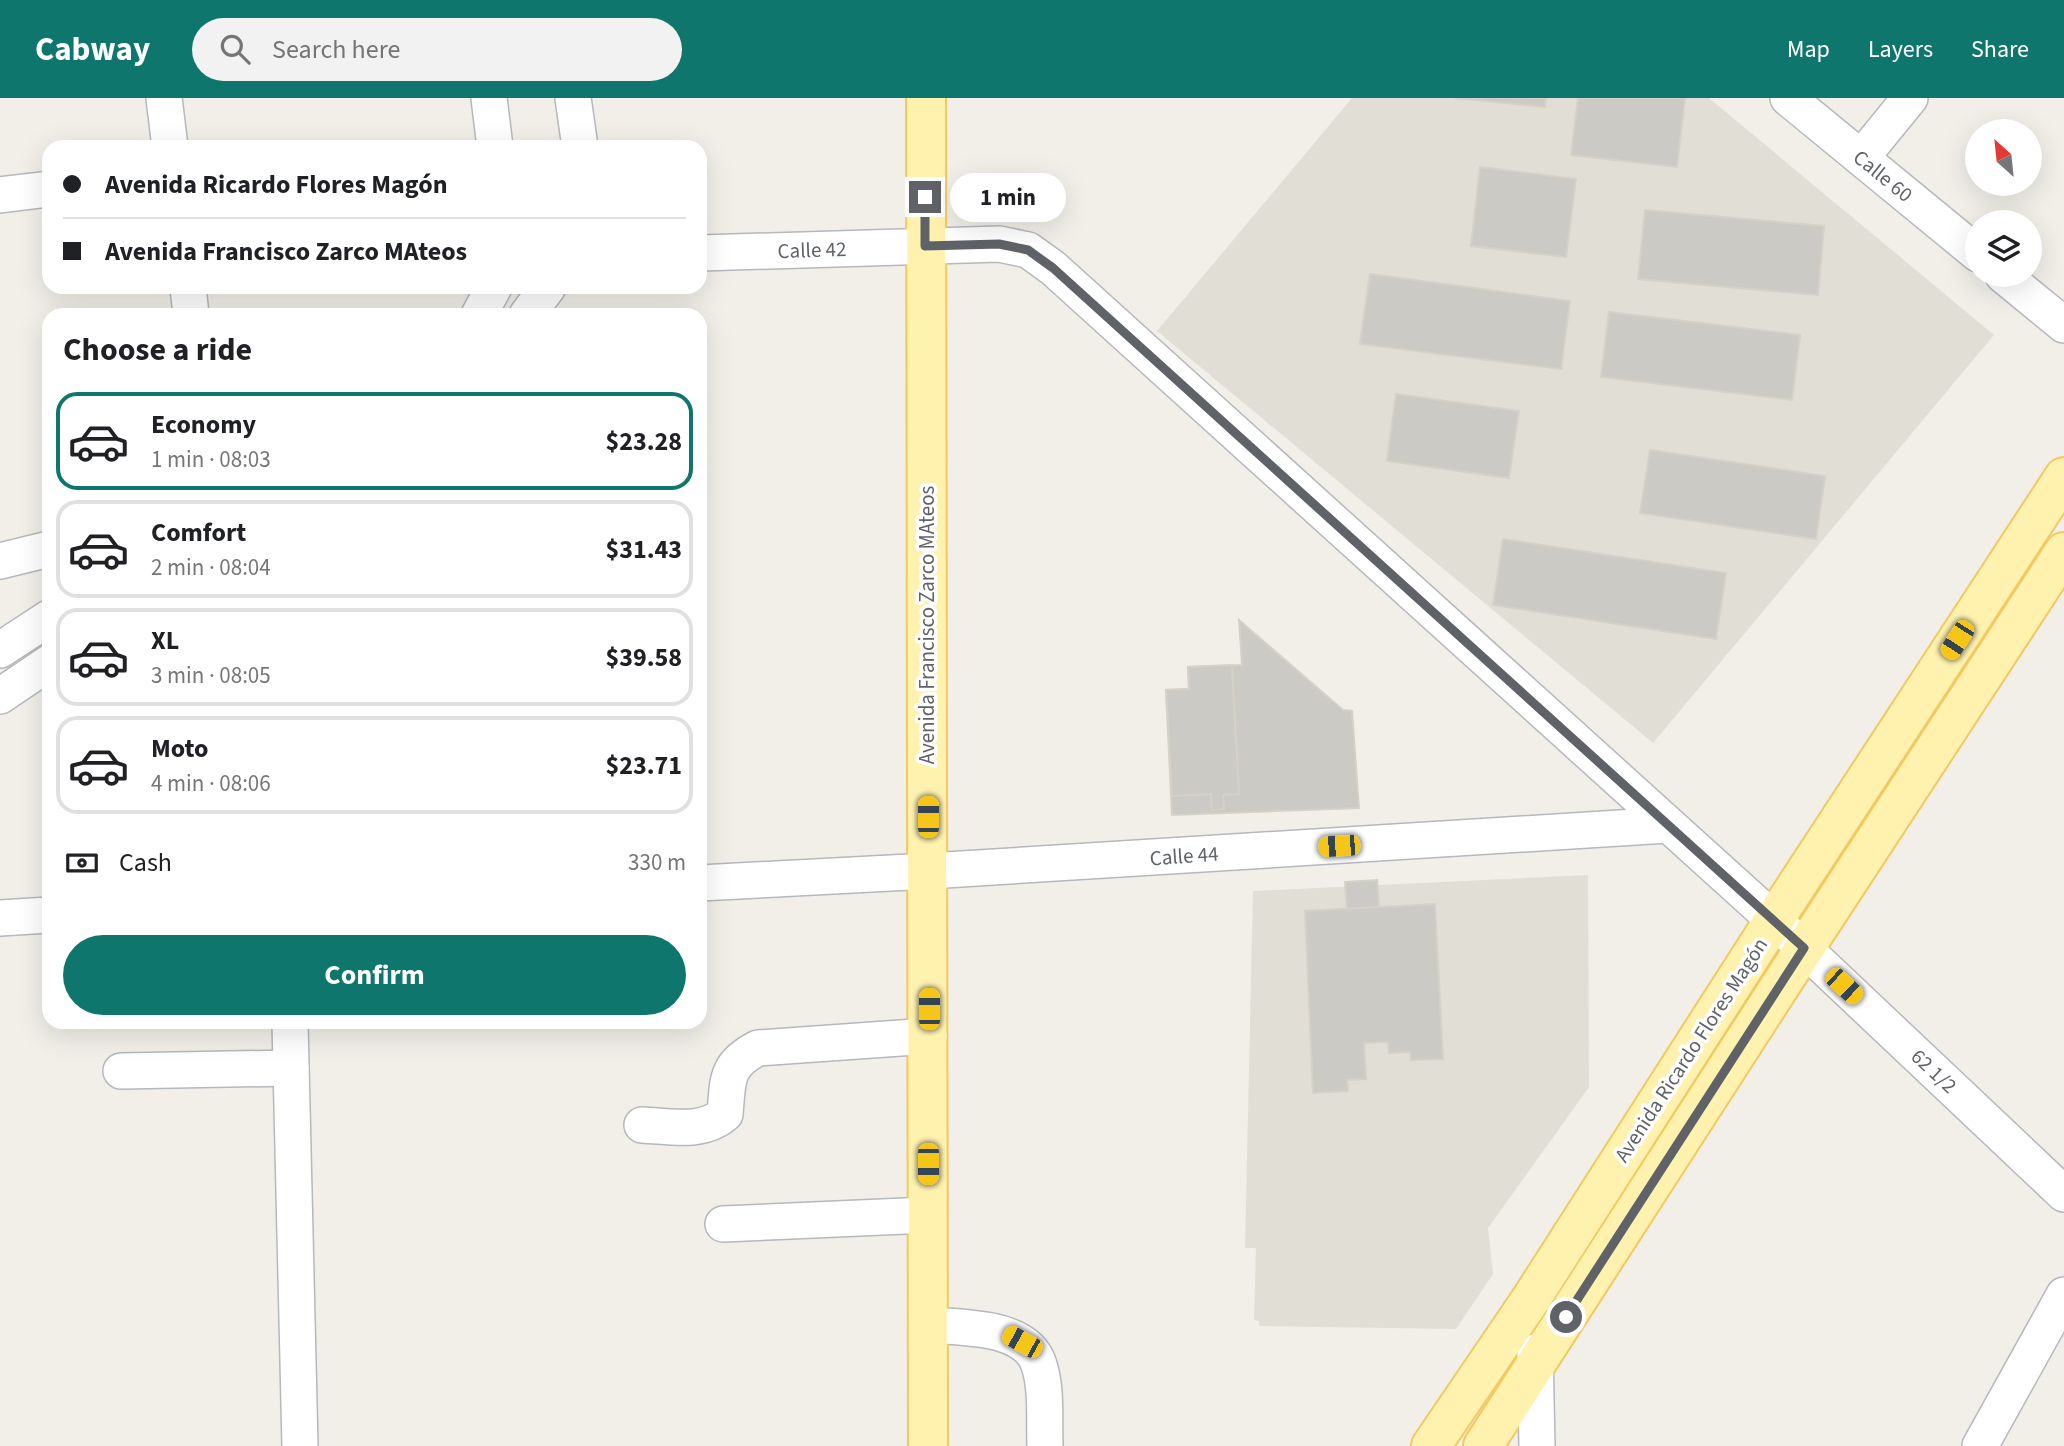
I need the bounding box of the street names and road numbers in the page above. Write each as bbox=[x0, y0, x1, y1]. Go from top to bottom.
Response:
street label: Calle 60 bbox=[1847, 143, 1919, 209]
street label: Calle 42 bbox=[777, 234, 847, 266]
street label: Avenida Francisco Zarco MAteos bbox=[912, 485, 942, 764]
street label: Calle 44 bbox=[1149, 839, 1219, 873]
street label: Avenida Ricardo Flores Magón bbox=[1607, 932, 1775, 1168]
street label: 62 1/2 bbox=[1904, 1042, 1964, 1100]

